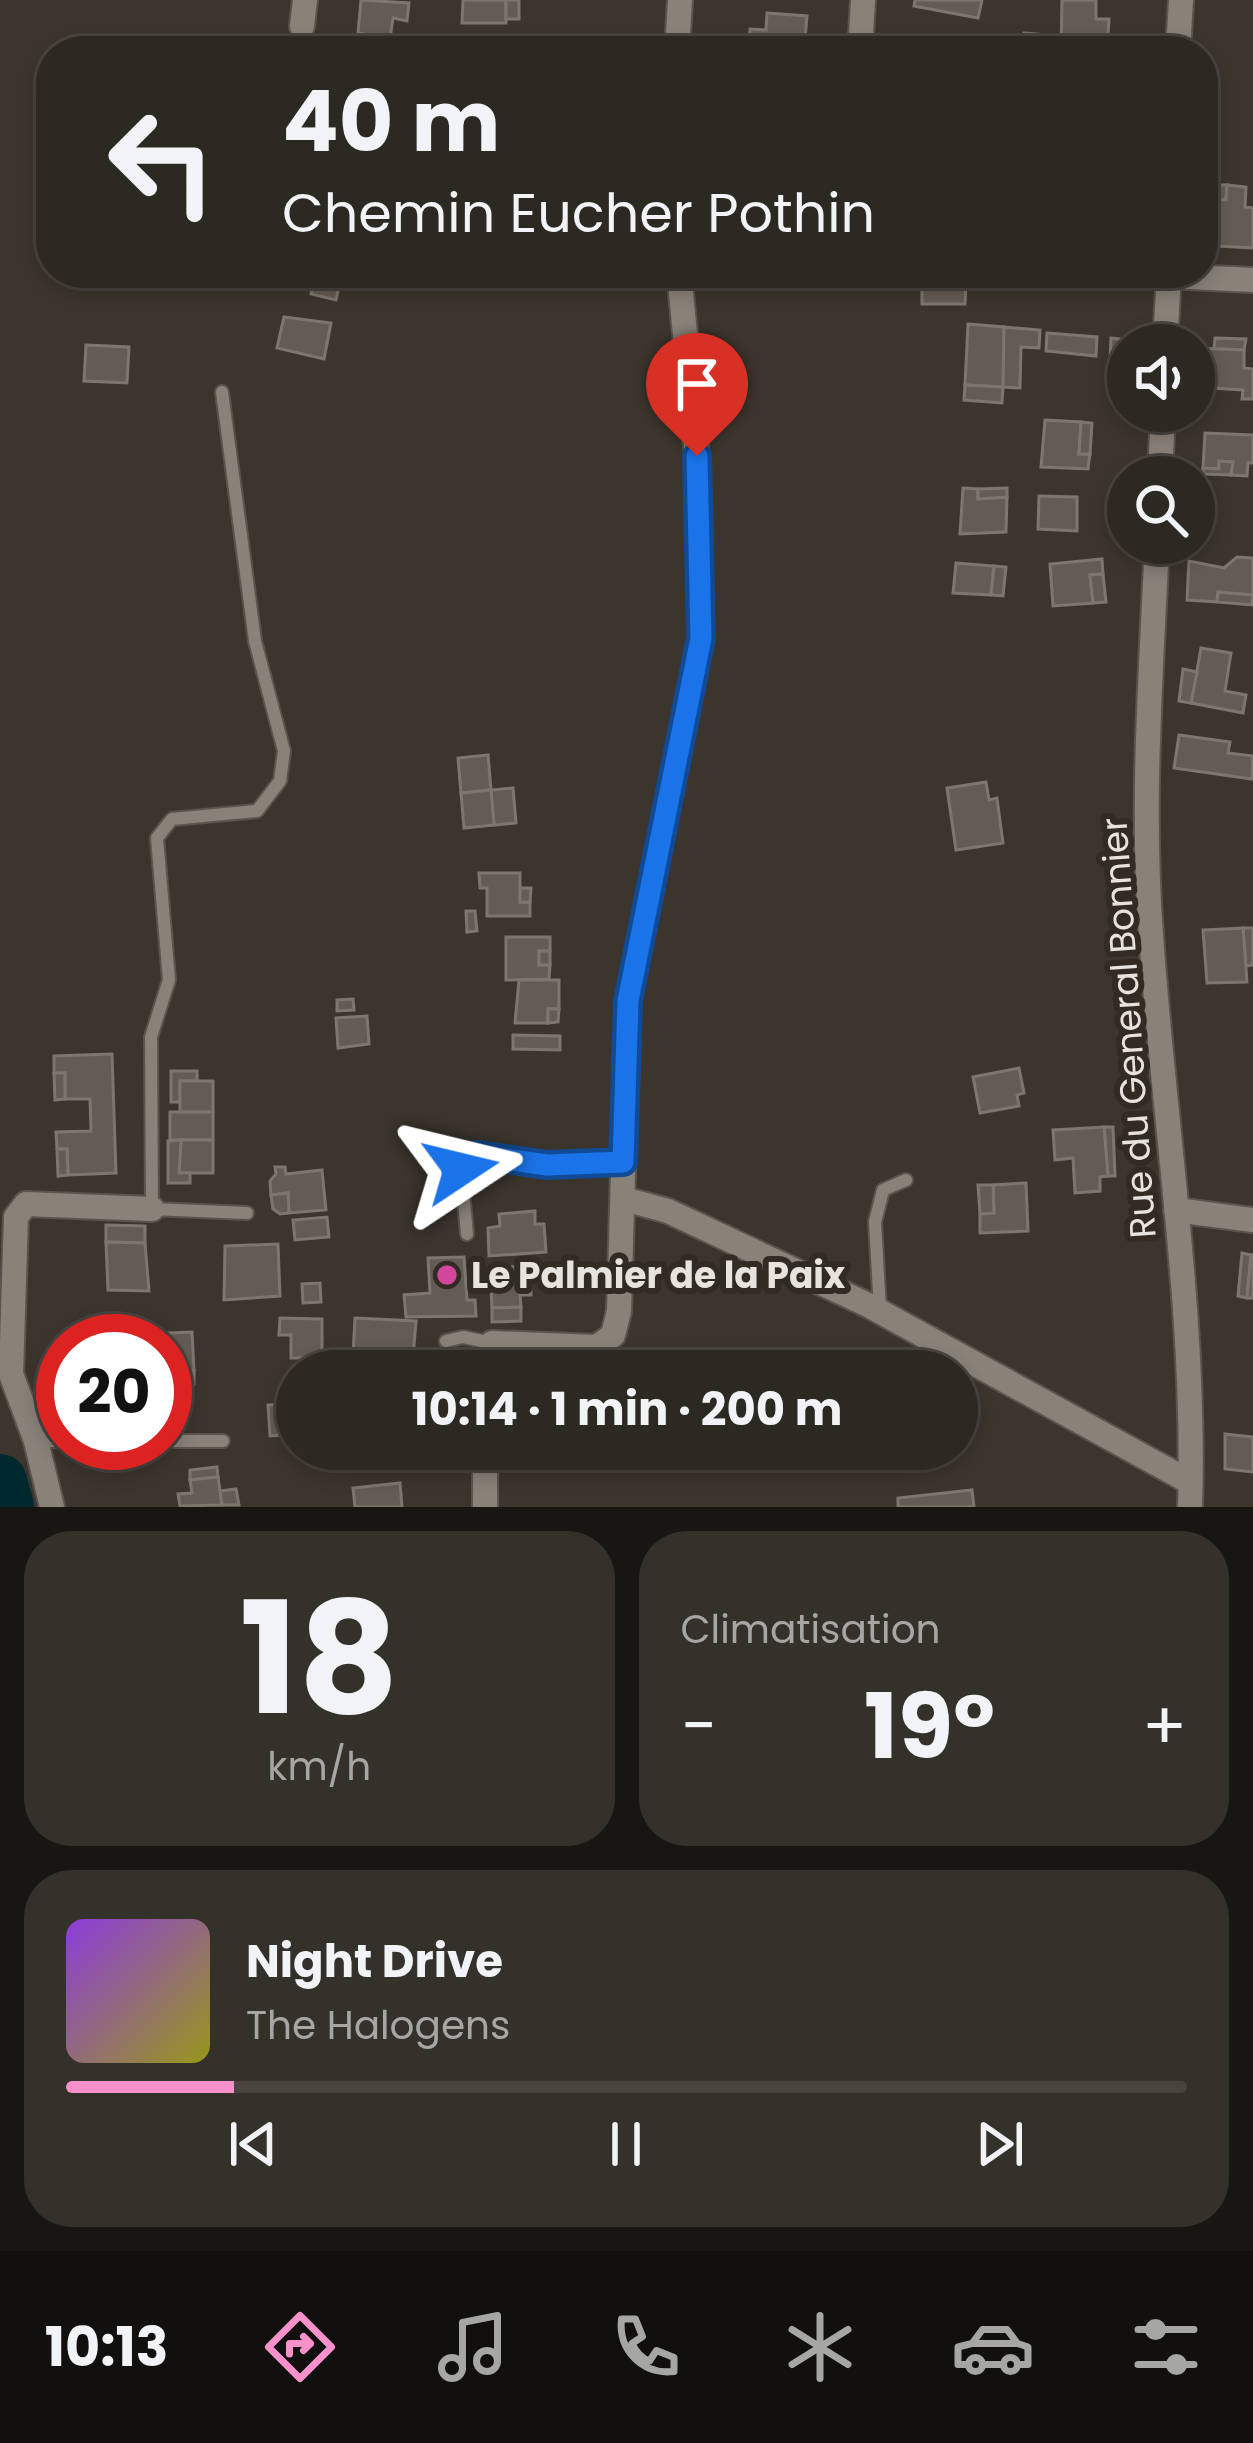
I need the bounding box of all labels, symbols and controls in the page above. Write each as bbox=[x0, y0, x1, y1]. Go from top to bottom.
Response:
text: 40 m bbox=[282, 63, 500, 180]
icon: left bbox=[84, 84, 240, 240]
text: Chemin Eucher Pothin bbox=[282, 175, 875, 251]
map controls bbox=[1107, 324, 1215, 564]
button: sound bbox=[1107, 324, 1215, 432]
pin bbox=[646, 333, 748, 456]
icon: arrive bbox=[664, 351, 730, 417]
button: search bbox=[1107, 456, 1215, 564]
street label: Rue du General Bonnier bbox=[1088, 816, 1169, 1240]
position arrow bbox=[398, 1106, 524, 1232]
place label: Le Palmier de la Paix bbox=[471, 1250, 846, 1301]
marker: Le Palmier de la Paix bbox=[434, 1262, 460, 1288]
speed limit sign: 20 bbox=[36, 1314, 192, 1470]
text: 10:14 · 1 min · 200 m bbox=[412, 1378, 842, 1441]
text: 18 bbox=[239, 1549, 399, 1768]
text: Climatisation bbox=[681, 1602, 941, 1657]
text: 19° bbox=[864, 1663, 995, 1790]
text: − bbox=[681, 1680, 717, 1772]
text: + bbox=[1142, 1680, 1187, 1772]
text: km/h bbox=[267, 1739, 371, 1794]
text: Night Drive bbox=[246, 1930, 503, 1993]
text: The Halogens bbox=[246, 1998, 510, 2053]
icon: previous bbox=[220, 2111, 286, 2177]
icon: pause bbox=[593, 2111, 659, 2177]
icon: next bbox=[967, 2111, 1033, 2177]
icon: directions bbox=[258, 2305, 342, 2389]
icon: music bbox=[431, 2305, 515, 2389]
icon: phone bbox=[604, 2305, 688, 2389]
icon: climate bbox=[778, 2305, 862, 2389]
icon: car bbox=[951, 2305, 1035, 2389]
icon: filters bbox=[1124, 2305, 1208, 2389]
text: 10:13 bbox=[45, 2309, 168, 2385]

